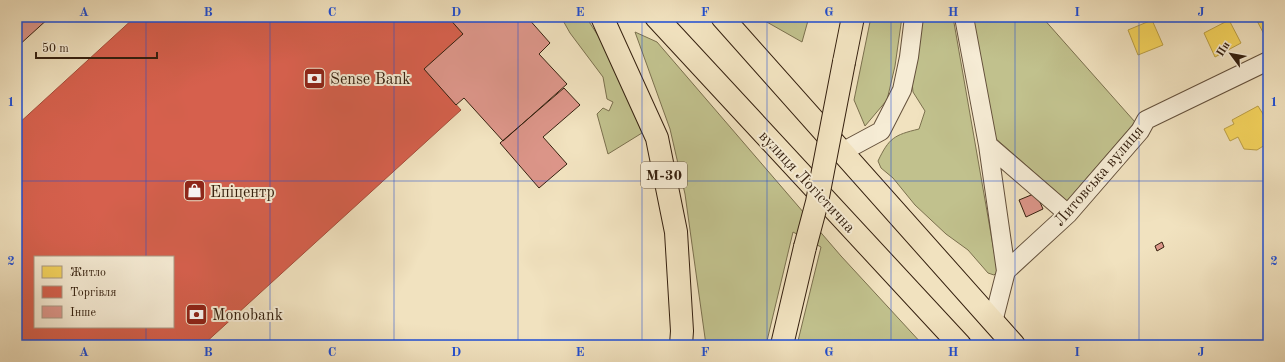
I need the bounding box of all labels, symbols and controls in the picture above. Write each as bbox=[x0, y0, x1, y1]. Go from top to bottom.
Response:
text: A bbox=[79, 6, 89, 19]
text: B bbox=[203, 6, 213, 19]
text: C bbox=[328, 6, 336, 19]
text: D bbox=[451, 6, 461, 19]
text: E bbox=[576, 6, 585, 19]
text: F bbox=[701, 6, 710, 19]
text: G bbox=[824, 6, 834, 19]
text: H bbox=[948, 6, 959, 19]
text: I bbox=[1074, 6, 1080, 19]
text: J bbox=[1197, 6, 1205, 19]
scale bar bbox=[36, 34, 157, 60]
north arrow bbox=[1211, 34, 1251, 74]
text: Пн bbox=[1215, 40, 1232, 59]
text: 50 m bbox=[42, 42, 69, 55]
bank icon: Sense Bank bbox=[301, 65, 327, 91]
place label: Sense Bank bbox=[330, 72, 411, 88]
text: 1 bbox=[7, 96, 15, 109]
text: 1 bbox=[1270, 96, 1278, 109]
street label: Литовська вулиця bbox=[1052, 123, 1147, 230]
street label: вулиця Логістична bbox=[755, 128, 858, 237]
road number: М-30 bbox=[641, 162, 687, 188]
shop icon: Епіцентр bbox=[181, 178, 207, 204]
place label: Епіцентр bbox=[210, 185, 275, 201]
text: 2 bbox=[7, 255, 15, 268]
text: 2 bbox=[1270, 255, 1278, 268]
legend bbox=[34, 256, 174, 328]
text: Житло bbox=[70, 267, 106, 279]
text: Торгівля bbox=[70, 286, 116, 299]
bank icon: Monobank bbox=[183, 301, 209, 327]
text: Інше bbox=[70, 307, 96, 319]
place label: Monobank bbox=[212, 308, 283, 324]
text: A bbox=[79, 346, 89, 359]
text: B bbox=[203, 346, 213, 359]
text: C bbox=[328, 346, 336, 359]
text: D bbox=[451, 346, 461, 359]
text: E bbox=[576, 346, 585, 359]
text: F bbox=[701, 346, 710, 359]
text: G bbox=[824, 346, 834, 359]
text: H bbox=[948, 346, 959, 359]
text: I bbox=[1074, 346, 1080, 359]
text: J bbox=[1197, 346, 1205, 359]

